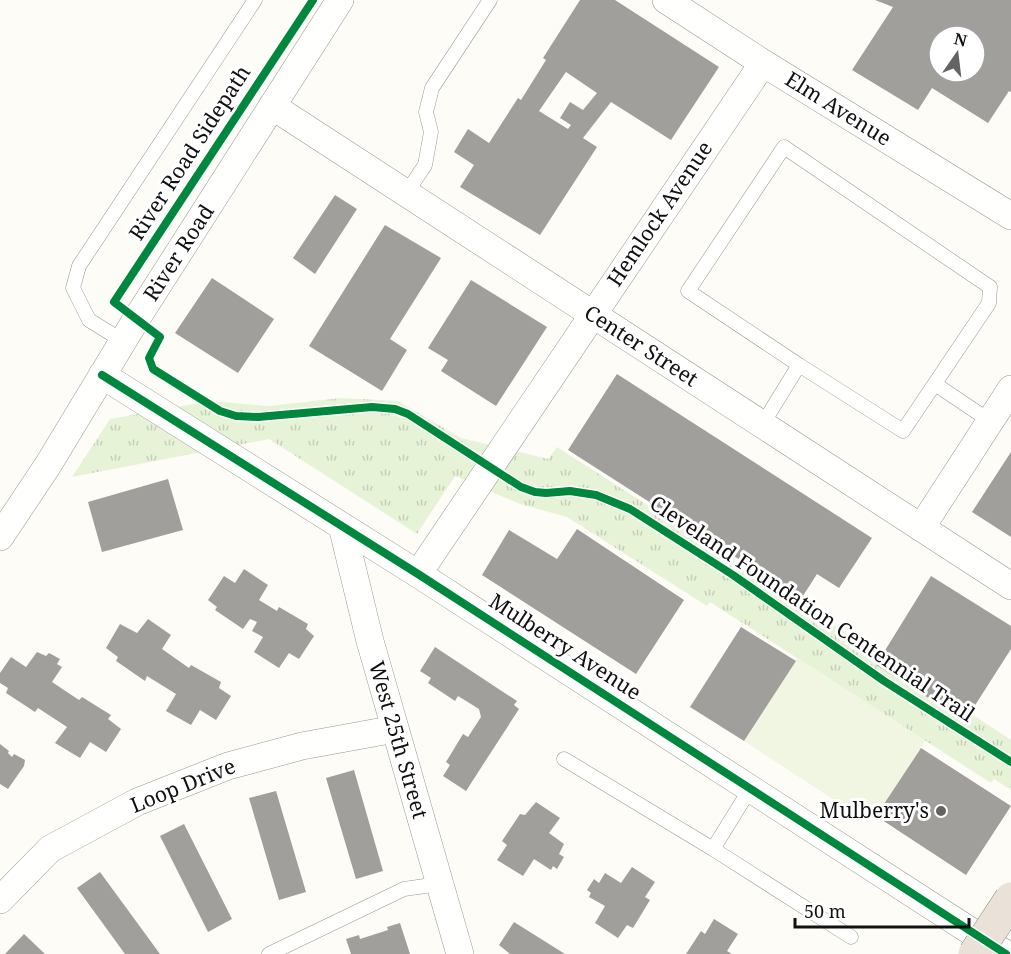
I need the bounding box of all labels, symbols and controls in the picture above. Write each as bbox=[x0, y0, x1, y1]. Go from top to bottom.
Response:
north arrow bbox=[927, 24, 987, 84]
text: N bbox=[952, 27, 970, 52]
street label: River Road Sidepath bbox=[122, 60, 256, 245]
street label: Elm Avenue bbox=[780, 64, 897, 152]
street label: Hemlock Avenue bbox=[600, 135, 718, 292]
street label: River Road bbox=[137, 199, 220, 306]
street label: Center Street bbox=[579, 298, 704, 392]
street label: Cleveland Foundation Centennial Trail bbox=[645, 489, 981, 728]
street label: Mulberry Avenue bbox=[484, 587, 647, 706]
street label: West 25th Street bbox=[363, 658, 435, 822]
street label: Loop Drive bbox=[126, 751, 239, 819]
place label: Mulberry's bbox=[820, 796, 929, 824]
marker: Mulberry's bbox=[934, 804, 948, 818]
scale bar bbox=[795, 891, 969, 929]
text: 50 m bbox=[804, 899, 846, 923]

